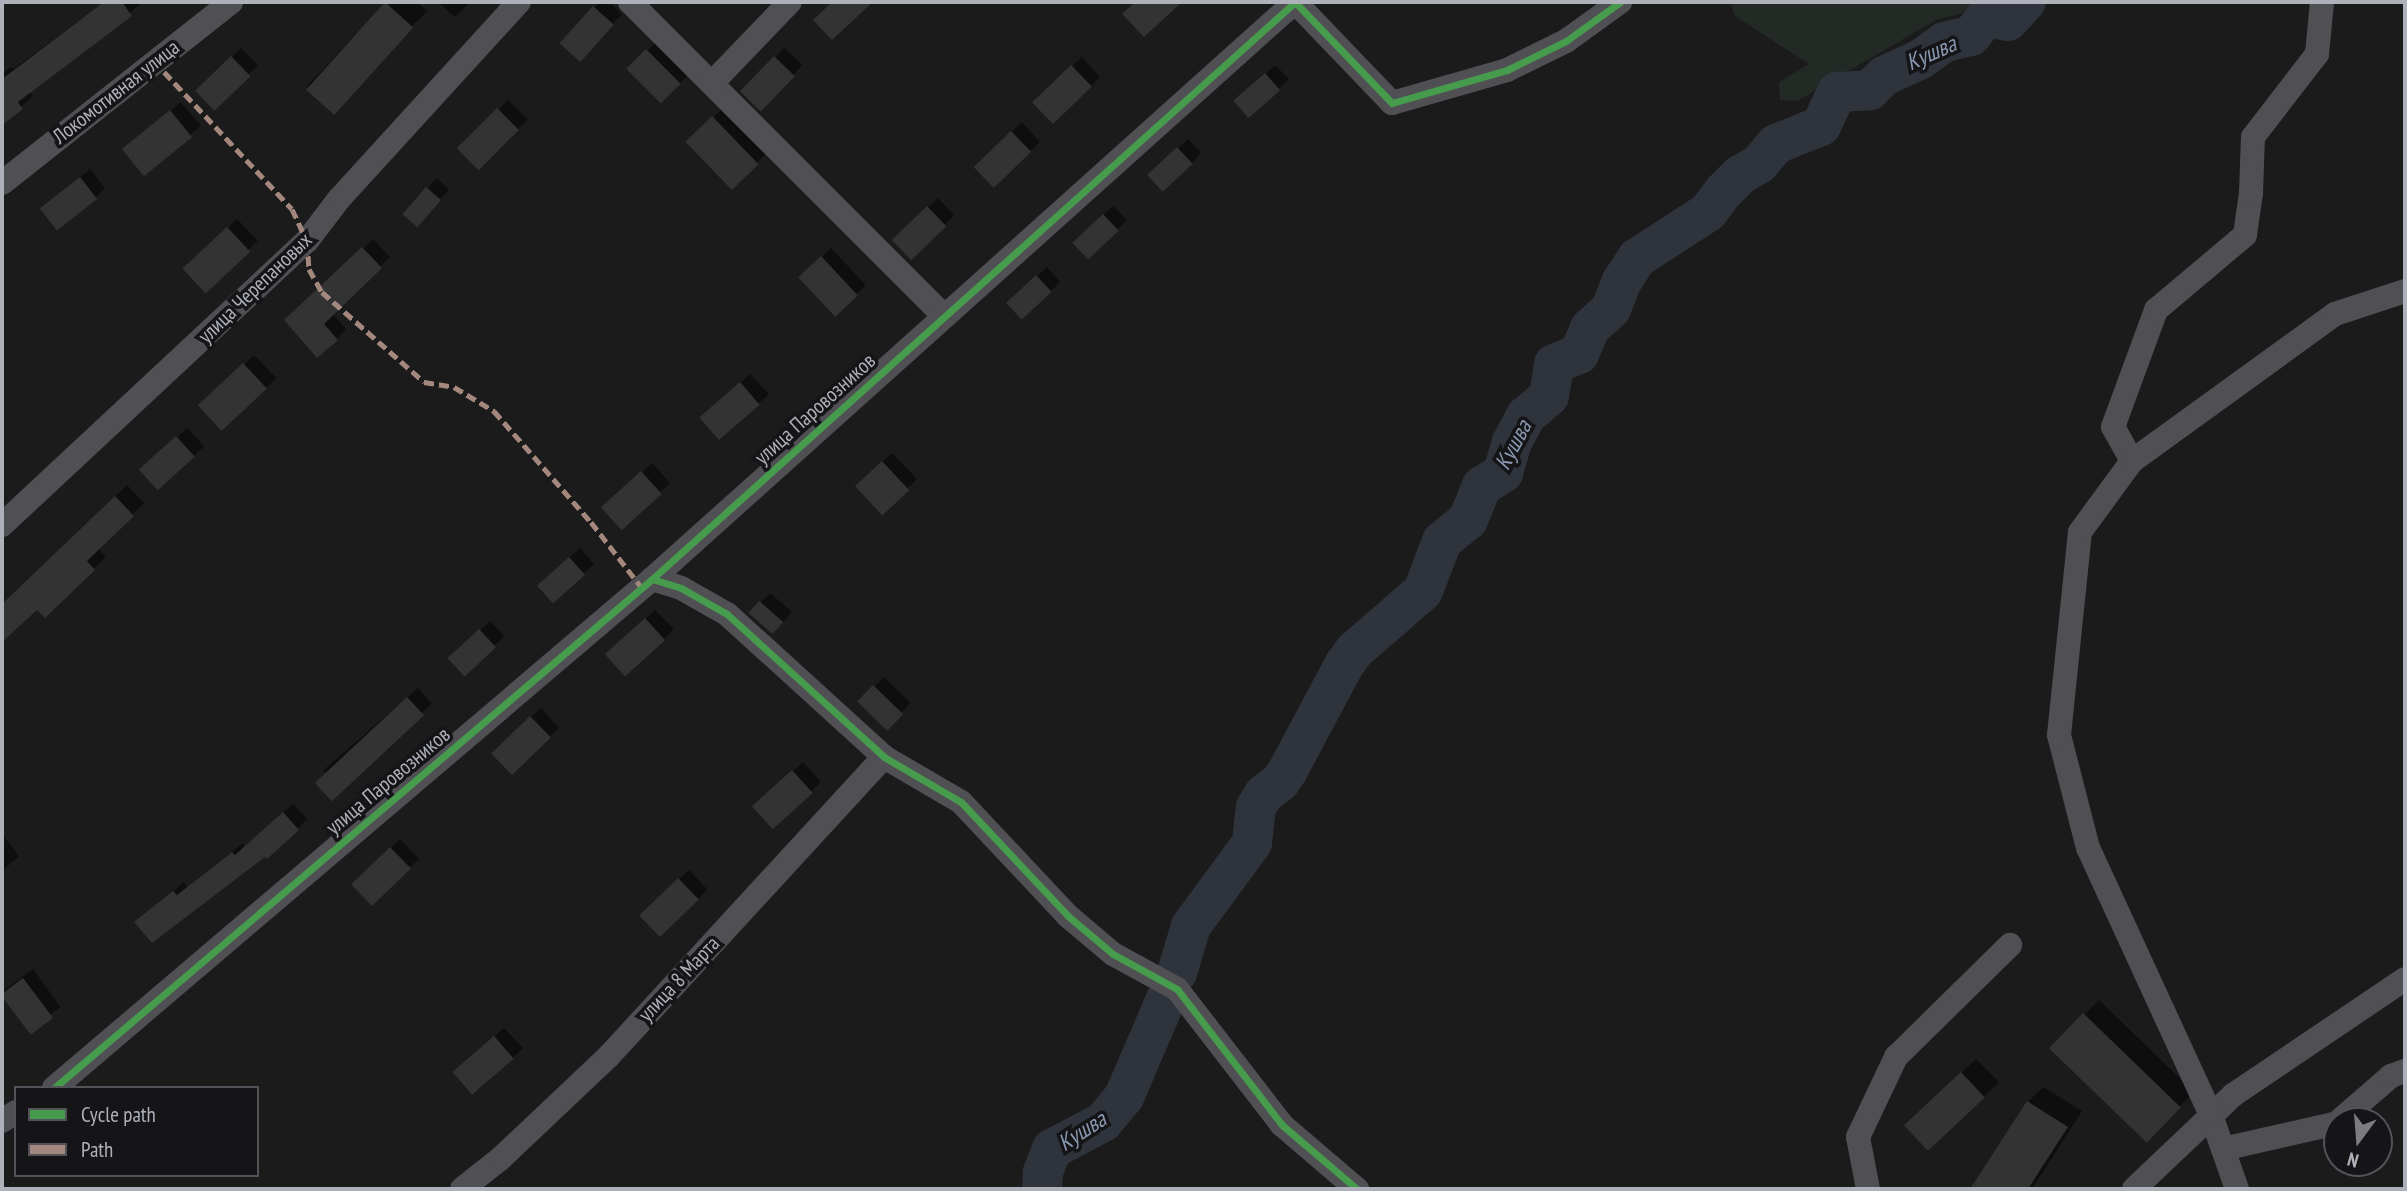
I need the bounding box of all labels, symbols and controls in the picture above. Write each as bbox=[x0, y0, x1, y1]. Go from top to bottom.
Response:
water label: Кушва bbox=[1902, 30, 1960, 76]
street label: Локомотивная улица bbox=[48, 35, 184, 149]
street label: улица Черепановых bbox=[193, 227, 317, 349]
street label: улица Паровозников bbox=[749, 348, 881, 470]
water label: Кушва bbox=[1489, 416, 1537, 474]
street label: улица Паровозников bbox=[321, 722, 455, 840]
street label: улица 8 Марта bbox=[633, 931, 725, 1027]
legend bbox=[14, 1086, 259, 1177]
text: Cycle path bbox=[81, 1101, 156, 1128]
water label: Кушва bbox=[1053, 1105, 1111, 1157]
north arrow bbox=[2323, 1107, 2393, 1177]
text: Path bbox=[81, 1136, 113, 1163]
text: N bbox=[2345, 1147, 2361, 1173]

